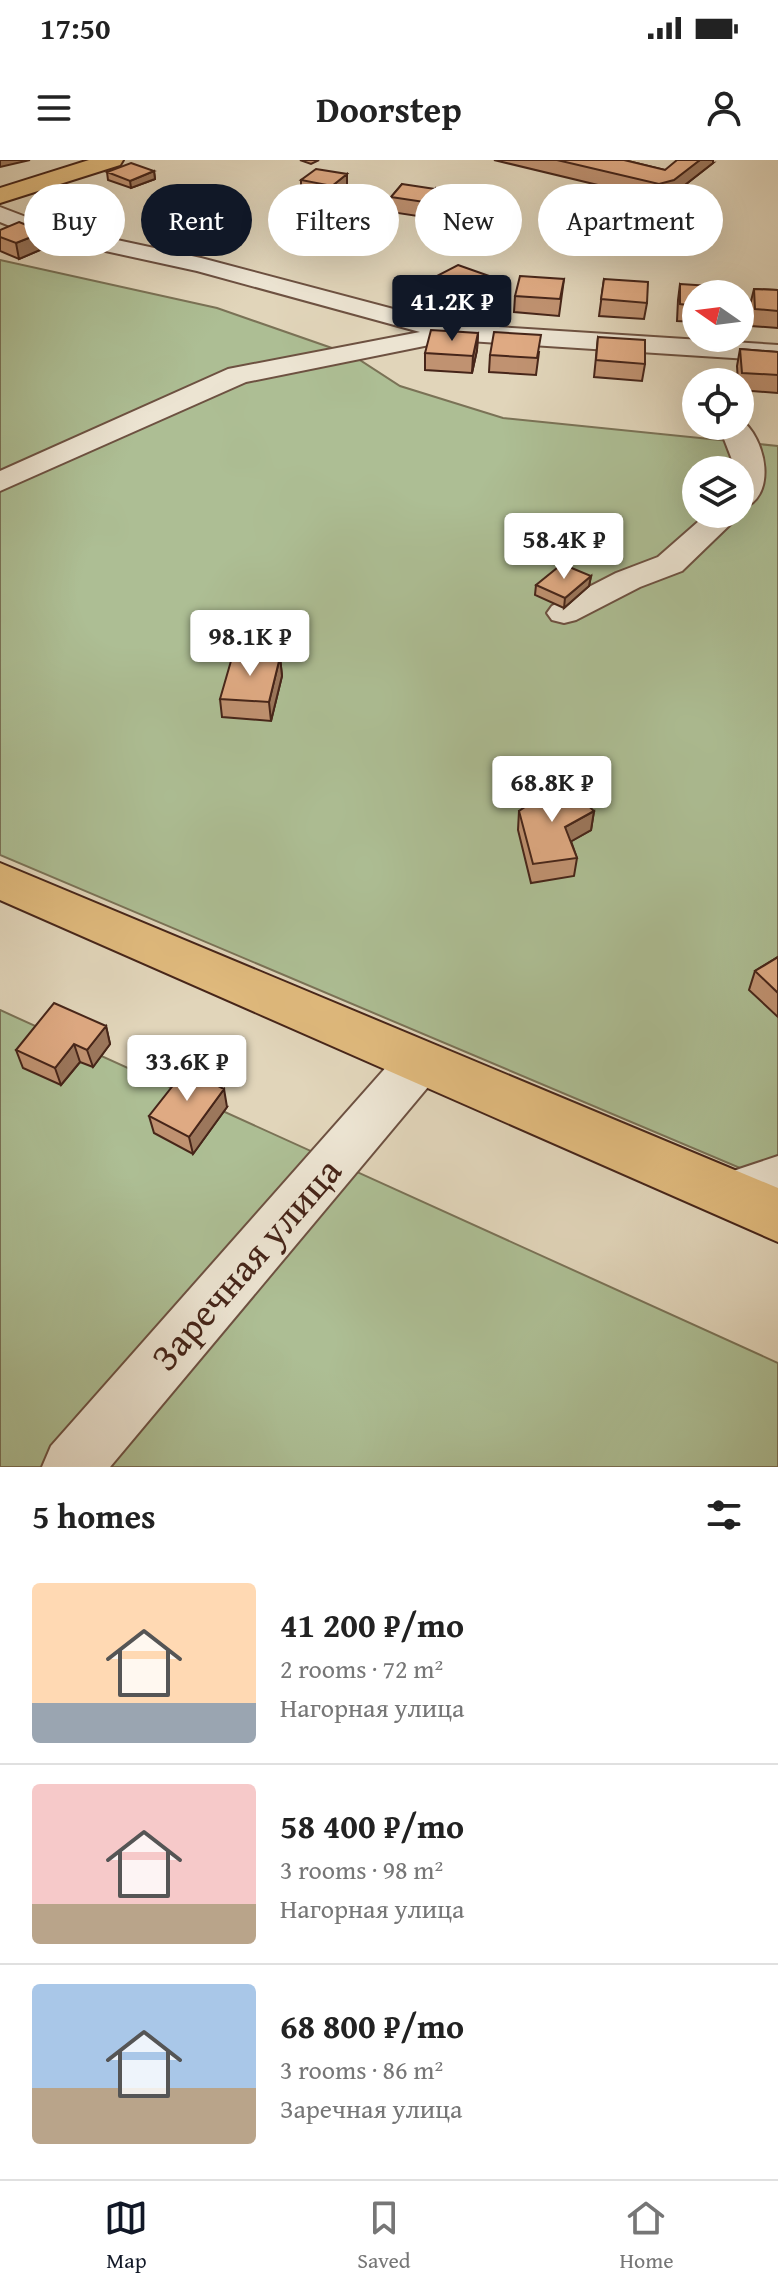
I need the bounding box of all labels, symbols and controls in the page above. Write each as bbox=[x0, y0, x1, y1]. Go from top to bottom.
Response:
text: 17:50 bbox=[40, 6, 111, 50]
text: Doorstep bbox=[316, 82, 462, 135]
icon: menu bbox=[32, 86, 76, 130]
icon: person bbox=[702, 86, 746, 130]
chip: Buy bbox=[24, 184, 125, 256]
chip: Rent bbox=[141, 184, 252, 256]
chip: Filters bbox=[268, 184, 399, 256]
chip: New bbox=[415, 184, 522, 256]
chip: Apartment bbox=[538, 184, 723, 256]
pin: 41.2K ₽ bbox=[378, 275, 526, 343]
north arrow bbox=[682, 280, 754, 352]
map controls bbox=[682, 280, 754, 528]
text: 41.2K ₽ bbox=[410, 281, 494, 320]
button: locate bbox=[682, 368, 754, 440]
button: layers bbox=[682, 456, 754, 528]
pin: 58.4K ₽ bbox=[490, 513, 638, 581]
text: 58.4K ₽ bbox=[522, 519, 606, 558]
pin: 98.1K ₽ bbox=[176, 610, 324, 678]
text: 98.1K ₽ bbox=[208, 616, 292, 655]
pin: 68.8K ₽ bbox=[478, 756, 626, 824]
text: 68.8K ₽ bbox=[510, 762, 594, 801]
pin: 33.6K ₽ bbox=[113, 1035, 261, 1103]
text: 33.6K ₽ bbox=[145, 1041, 229, 1080]
street label: Заречная улица bbox=[137, 1144, 354, 1382]
text: 5 homes bbox=[32, 1491, 156, 1540]
icon: filters bbox=[702, 1493, 746, 1537]
text: 41 200 ₽/mo bbox=[280, 1600, 464, 1649]
icon: home bbox=[96, 1615, 192, 1711]
text: 2 rooms · 72 m² bbox=[280, 1649, 443, 1688]
text: Нагорная улица bbox=[280, 1688, 464, 1727]
text: 58 400 ₽/mo bbox=[280, 1801, 464, 1850]
icon: home bbox=[96, 1816, 192, 1912]
text: 3 rooms · 98 m² bbox=[280, 1850, 443, 1889]
text: Нагорная улица bbox=[280, 1889, 464, 1928]
text: 68 800 ₽/mo bbox=[280, 2001, 464, 2050]
icon: home bbox=[96, 2016, 192, 2112]
text: 3 rooms · 86 m² bbox=[280, 2050, 443, 2089]
text: Заречная улица bbox=[280, 2089, 463, 2128]
tab: Map bbox=[104, 2196, 148, 2276]
tab: Saved bbox=[357, 2196, 411, 2276]
tab: Home bbox=[619, 2196, 674, 2276]

